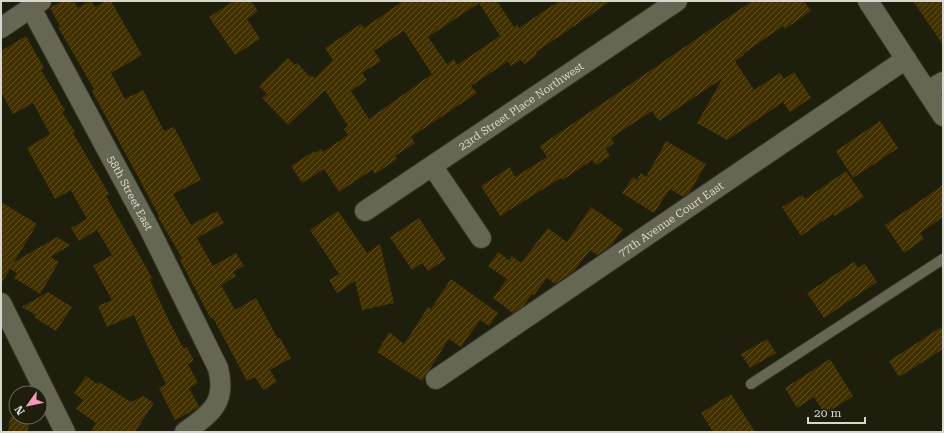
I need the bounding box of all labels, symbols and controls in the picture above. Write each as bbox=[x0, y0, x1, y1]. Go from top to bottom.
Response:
street label: 23rd Street Place Northwest bbox=[456, 60, 586, 153]
street label: 58th Street East bbox=[104, 154, 155, 233]
street label: 77th Avenue Court East bbox=[616, 179, 726, 260]
north arrow bbox=[8, 385, 48, 425]
scale bar bbox=[808, 399, 865, 425]
text: N bbox=[12, 403, 28, 417]
text: 20 m bbox=[814, 406, 841, 420]

